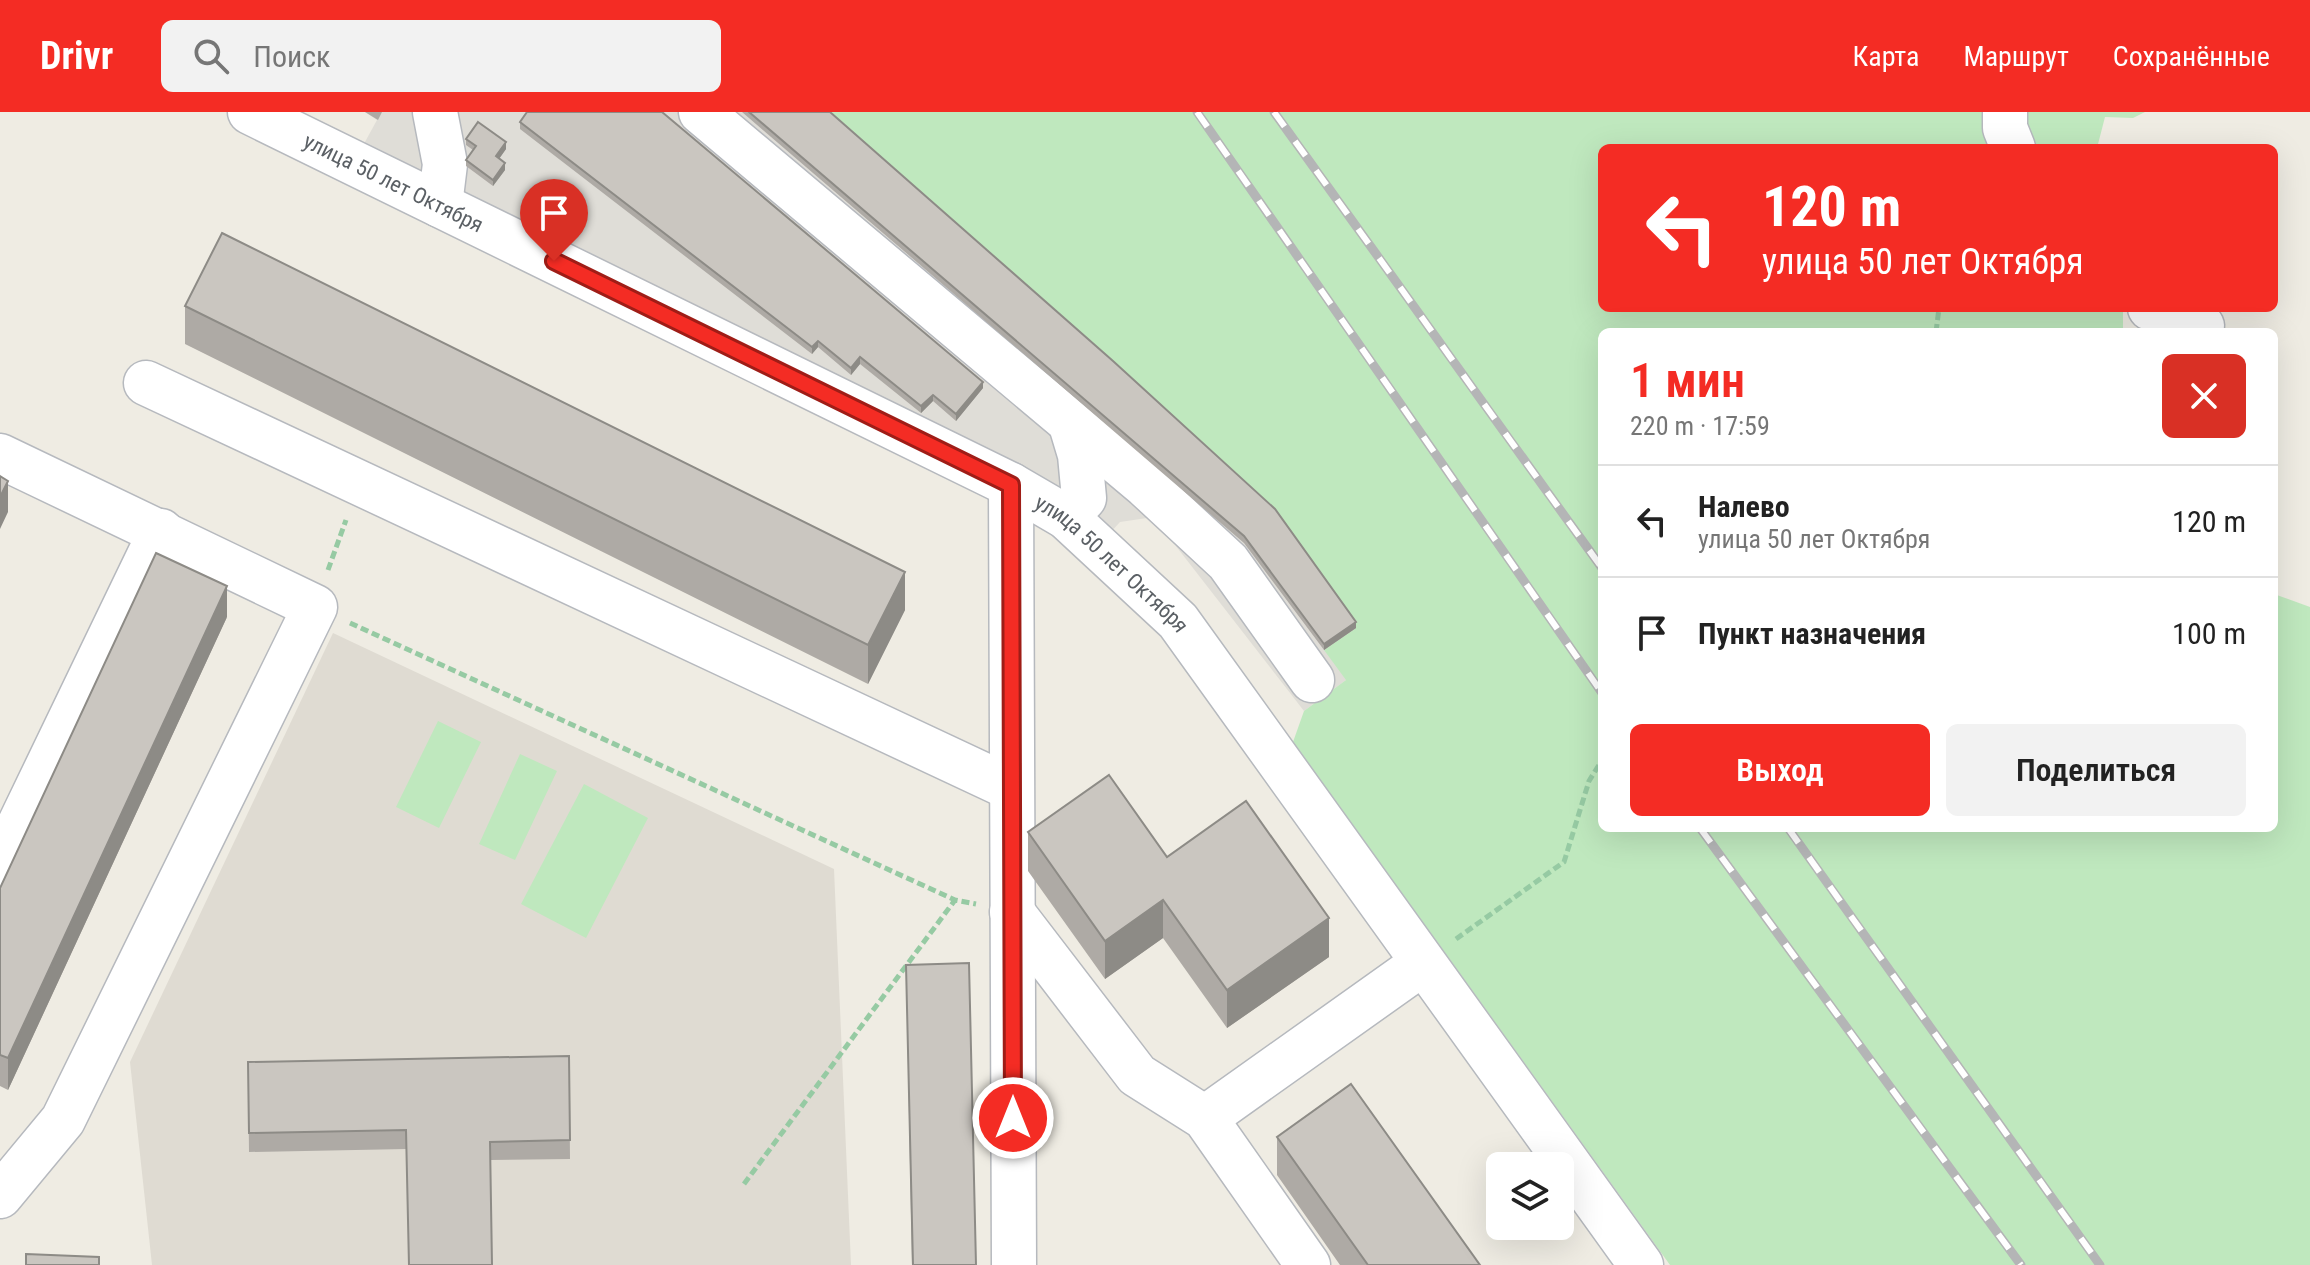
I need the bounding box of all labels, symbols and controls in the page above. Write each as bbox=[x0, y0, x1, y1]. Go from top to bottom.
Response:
search box bbox=[161, 20, 721, 92]
text: Drivr bbox=[40, 34, 113, 78]
icon: search bbox=[189, 34, 233, 78]
text: Поиск bbox=[253, 39, 331, 74]
text: Карта bbox=[1853, 40, 1919, 73]
text: Маршрут bbox=[1963, 40, 2069, 73]
text: Сохранённые bbox=[2113, 40, 2270, 73]
street label: улица 50 лет Октября bbox=[300, 128, 487, 237]
text: 120 m bbox=[1762, 174, 1901, 240]
icon: left bbox=[1630, 176, 1734, 280]
pin bbox=[520, 179, 588, 261]
icon: arrive bbox=[532, 191, 576, 235]
text: улица 50 лет Октября bbox=[1762, 241, 2084, 283]
text: 1 мин bbox=[1630, 352, 1745, 409]
button: close bbox=[2162, 354, 2246, 438]
text: 220 m · 17:59 bbox=[1630, 411, 1770, 441]
text: Налево bbox=[1698, 489, 1790, 524]
street label: улица 50 лет Октября bbox=[1030, 490, 1194, 637]
icon: left bbox=[1630, 499, 1674, 543]
text: 120 m bbox=[2172, 504, 2246, 539]
text: улица 50 лет Октября bbox=[1698, 524, 1930, 554]
icon: arrive bbox=[1630, 611, 1674, 655]
text: Пункт назначения bbox=[1698, 616, 1926, 651]
text: 100 m bbox=[2172, 616, 2246, 651]
button: Выход bbox=[1630, 724, 1930, 816]
button: Поделиться bbox=[1946, 724, 2246, 816]
position arrow bbox=[971, 1076, 1055, 1160]
map controls bbox=[1486, 1152, 1574, 1240]
button: layers bbox=[1486, 1152, 1574, 1240]

